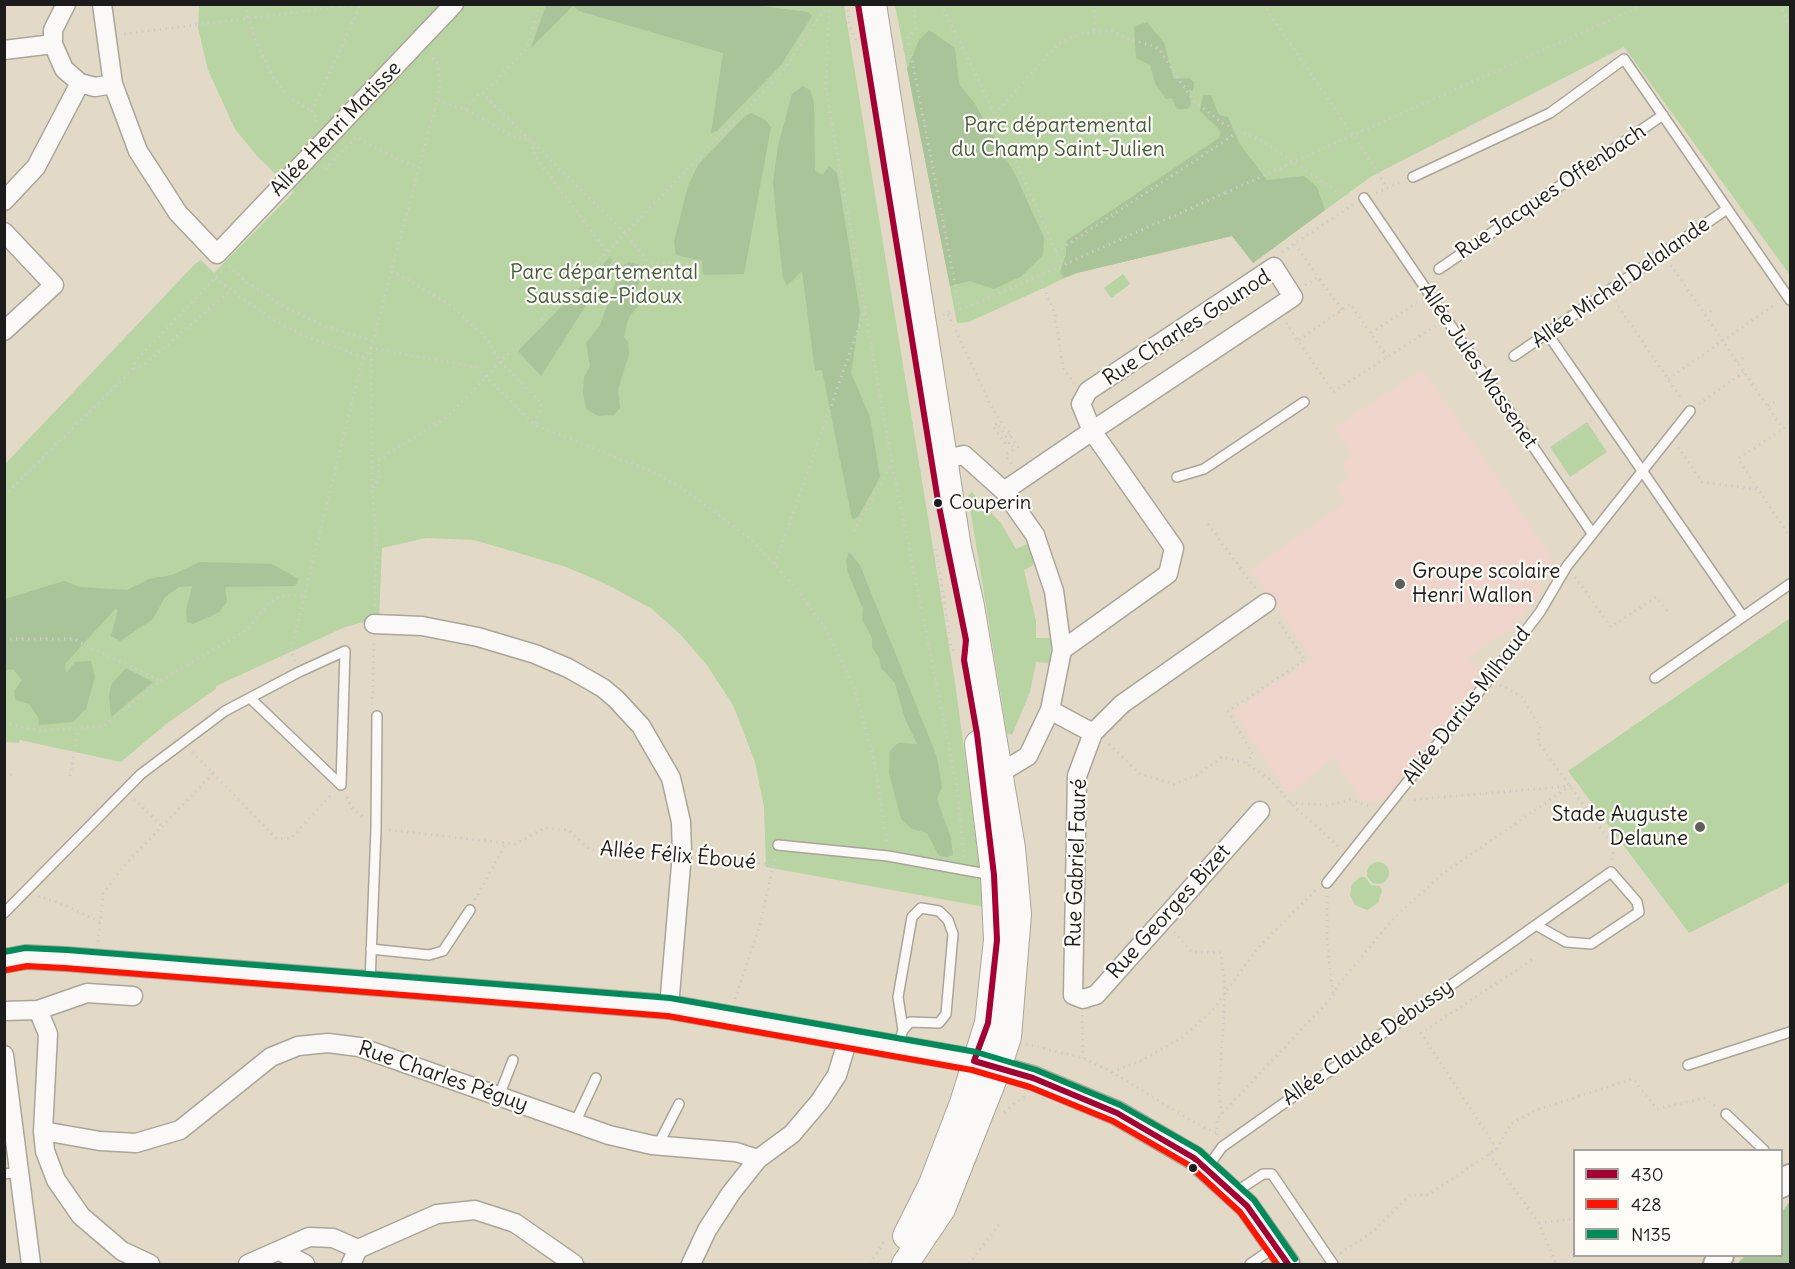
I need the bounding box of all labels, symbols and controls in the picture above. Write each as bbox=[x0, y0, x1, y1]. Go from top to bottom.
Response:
street label: Allée Henri Matisse bbox=[265, 56, 407, 202]
park label: Parc départemental du Champ Saint-Julien bbox=[951, 113, 1165, 163]
street label: Rue Jacques Offenbach bbox=[1451, 119, 1651, 265]
street label: Allée Michel Delalande bbox=[1527, 212, 1715, 354]
park label: Parc départemental Saussaie-Pidoux bbox=[510, 260, 698, 310]
street label: Rue Charles Gounod bbox=[1099, 265, 1275, 391]
street label: Allée Jules Massenet bbox=[1413, 279, 1543, 453]
place label: Couperin bbox=[949, 491, 1031, 515]
marker: Couperin bbox=[932, 497, 944, 509]
place label: Groupe scolaire Henri Wallon bbox=[1412, 559, 1560, 609]
marker: Groupe scolaire Henri Wallon bbox=[1393, 577, 1407, 591]
street label: Allée Darius Milhaud bbox=[1398, 622, 1536, 790]
street label: Rue Gabriel Fauré bbox=[1061, 778, 1093, 948]
place label: Stade Auguste Delaune bbox=[1552, 802, 1688, 852]
marker: Stade Auguste Delaune bbox=[1693, 820, 1707, 834]
street label: Allée Félix Éboué bbox=[599, 837, 757, 875]
street label: Rue Georges Bizet bbox=[1102, 839, 1236, 985]
street label: Allée Claude Debussy bbox=[1278, 975, 1458, 1111]
street label: Rue Charles Péguy bbox=[355, 1036, 531, 1118]
legend bbox=[1573, 1149, 1783, 1257]
unlabelled marker bbox=[1187, 1162, 1199, 1174]
text: 430 bbox=[1631, 1163, 1663, 1186]
text: 428 bbox=[1631, 1193, 1662, 1216]
text: N135 bbox=[1631, 1223, 1671, 1246]

